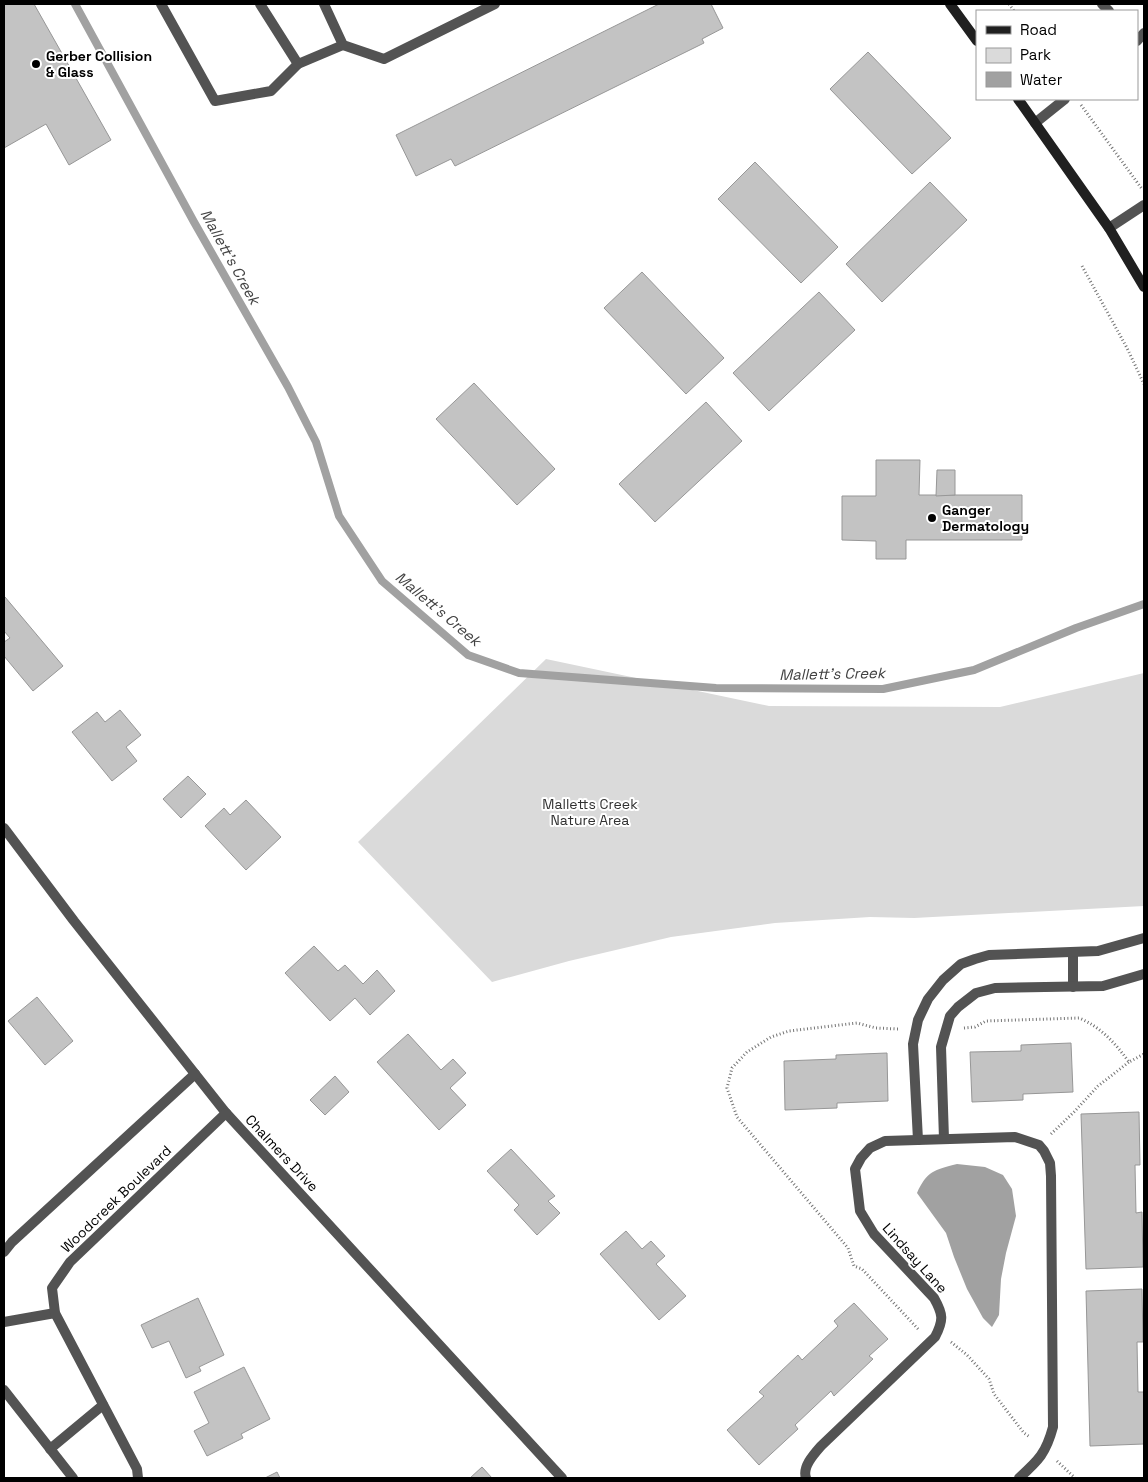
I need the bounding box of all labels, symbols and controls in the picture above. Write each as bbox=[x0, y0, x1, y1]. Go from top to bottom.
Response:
legend bbox=[976, 10, 1138, 100]
text: Road bbox=[1020, 20, 1057, 39]
text: Park bbox=[1020, 45, 1051, 64]
place label: Gerber Collision & Glass bbox=[46, 47, 152, 81]
marker: Gerber Collision & Glass bbox=[30, 58, 42, 70]
text: Water bbox=[1020, 70, 1063, 89]
water label: Mallett's Creek bbox=[196, 206, 265, 309]
place label: Ganger Dermatology bbox=[942, 501, 1029, 535]
marker: Ganger Dermatology bbox=[926, 512, 938, 524]
water label: Mallett's Creek bbox=[392, 567, 486, 651]
water label: Mallett's Creek bbox=[779, 663, 887, 684]
park label: Malletts Creek Nature Area bbox=[542, 795, 638, 829]
street label: Chalmers Drive bbox=[242, 1111, 322, 1195]
street label: Woodcreek Boulevard bbox=[57, 1142, 175, 1256]
street label: Lindsay Lane bbox=[879, 1219, 951, 1297]

